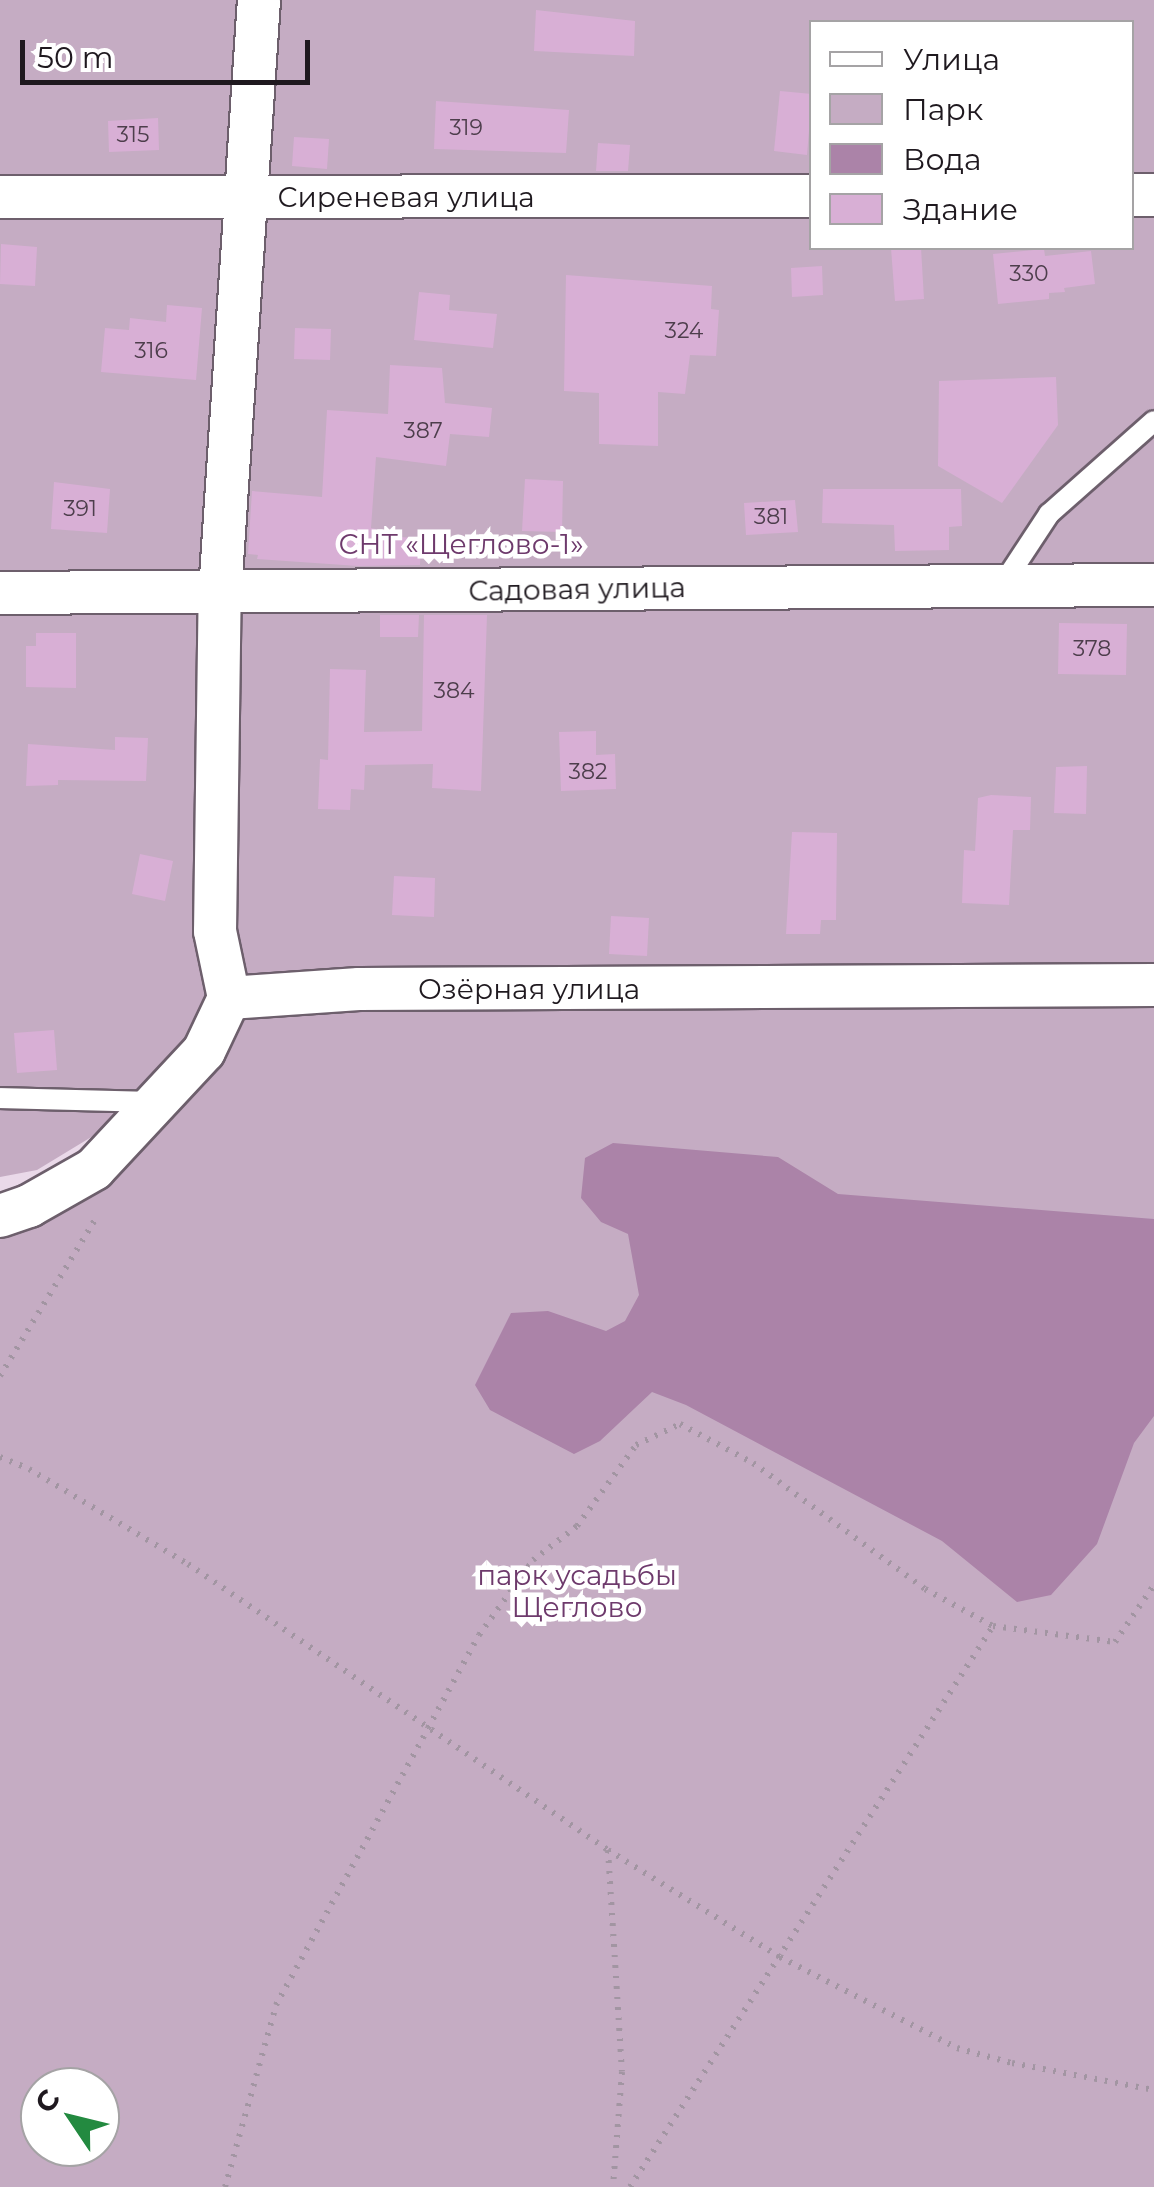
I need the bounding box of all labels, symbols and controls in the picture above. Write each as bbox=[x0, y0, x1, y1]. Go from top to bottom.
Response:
scale bar bbox=[25, 20, 315, 82]
legend bbox=[809, 20, 1134, 250]
text: 50 m bbox=[37, 39, 114, 76]
text: Улица bbox=[903, 41, 1000, 78]
text: Парк bbox=[903, 91, 983, 128]
house number: 319 bbox=[449, 115, 483, 141]
house number: 315 bbox=[117, 122, 149, 148]
text: Вода bbox=[903, 141, 982, 178]
street label: Сиреневая улица bbox=[277, 180, 535, 214]
text: Здание bbox=[903, 191, 1018, 228]
house number: 330 bbox=[1009, 261, 1049, 287]
house number: 324 bbox=[665, 318, 703, 344]
house number: 316 bbox=[134, 338, 168, 364]
house number: 387 bbox=[403, 418, 443, 444]
house number: 391 bbox=[63, 496, 97, 522]
house number: 381 bbox=[754, 504, 788, 530]
park label: СНТ «Щеглово-1» bbox=[338, 527, 584, 561]
street label: Садовая улица bbox=[468, 570, 686, 608]
house number: 378 bbox=[1073, 636, 1111, 662]
house number: 384 bbox=[434, 678, 474, 704]
house number: 382 bbox=[569, 759, 607, 785]
street label: Озёрная улица bbox=[418, 972, 640, 1006]
park label: парк усадьбы Щеглово bbox=[477, 1558, 677, 1624]
north arrow bbox=[20, 2067, 120, 2167]
text: С bbox=[27, 2083, 67, 2119]

